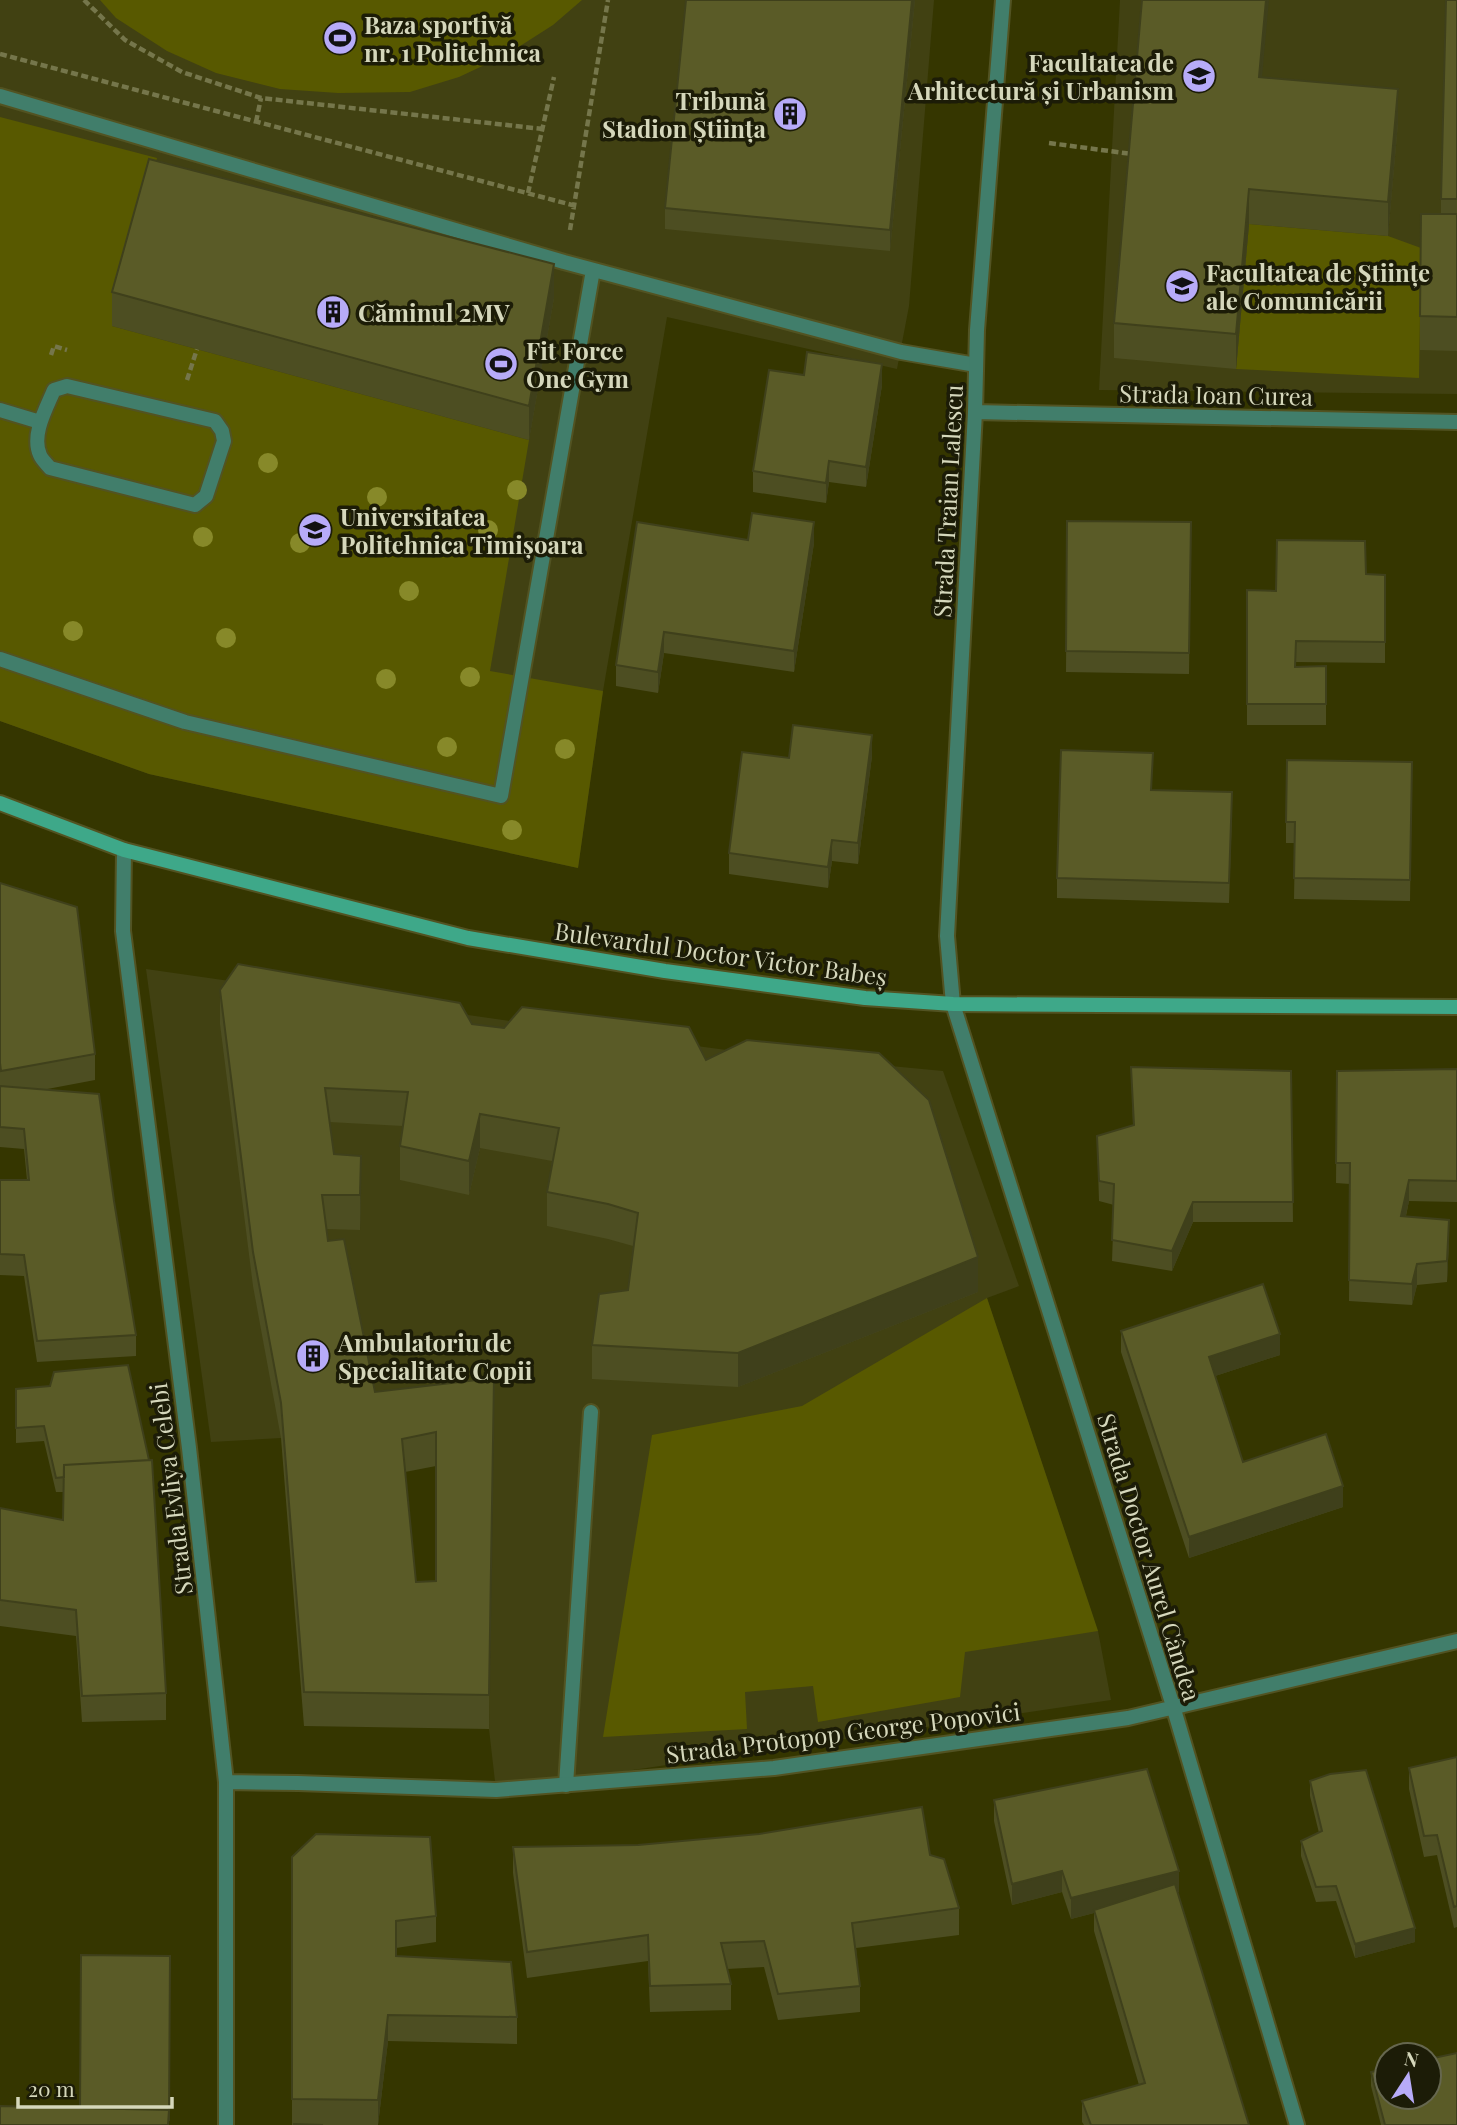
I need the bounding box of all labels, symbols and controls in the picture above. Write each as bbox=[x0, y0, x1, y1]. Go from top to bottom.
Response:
place label: Baza sportivă nr. 1 Politehnica bbox=[364, 8, 541, 68]
sports icon: Baza sportivă nr. 1 Politehnica bbox=[321, 19, 359, 57]
place label: Facultatea de Arhitectură și Urbanism bbox=[907, 46, 1174, 106]
school or university icon: Facultatea de Arhitectură și Urbanism bbox=[1180, 57, 1218, 95]
place label: Tribună Stadion Știința bbox=[602, 84, 767, 144]
building icon: Tribună Stadion Știința bbox=[771, 95, 809, 133]
place label: Facultatea de Științe ale Comunicării bbox=[1206, 256, 1430, 316]
school or university icon: Facultatea de Științe ale Comunicării bbox=[1163, 267, 1201, 305]
building icon: Căminul 2MV bbox=[314, 293, 352, 331]
place label: Căminul 2MV bbox=[358, 296, 511, 328]
place label: Fit Force One Gym bbox=[526, 334, 629, 394]
sports icon: Fit Force One Gym bbox=[482, 345, 520, 383]
street label: Strada Ioan Curea bbox=[1119, 376, 1313, 412]
street label: Strada Traian Lalescu bbox=[925, 384, 969, 618]
place label: Universitatea Politehnica Timișoara bbox=[340, 500, 584, 560]
school or university icon: Universitatea Politehnica Timișoara bbox=[296, 511, 334, 549]
street label: Bulevardul Doctor Victor Babeș bbox=[553, 914, 889, 992]
place label: Ambulatoriu de Specialitate Copii bbox=[337, 1326, 533, 1386]
building icon: Ambulatoriu de Specialitate Copii bbox=[294, 1337, 332, 1375]
street label: Strada Evliya Celebi bbox=[141, 1381, 199, 1597]
street label: Strada Doctor Aurel Cândea bbox=[1091, 1409, 1209, 1705]
street label: Strada Protopop George Popovici bbox=[664, 1694, 1022, 1770]
north arrow bbox=[1373, 2041, 1443, 2111]
text: N bbox=[1402, 2044, 1421, 2073]
scale bar bbox=[18, 2066, 172, 2110]
text: 20 m bbox=[28, 2074, 75, 2102]

